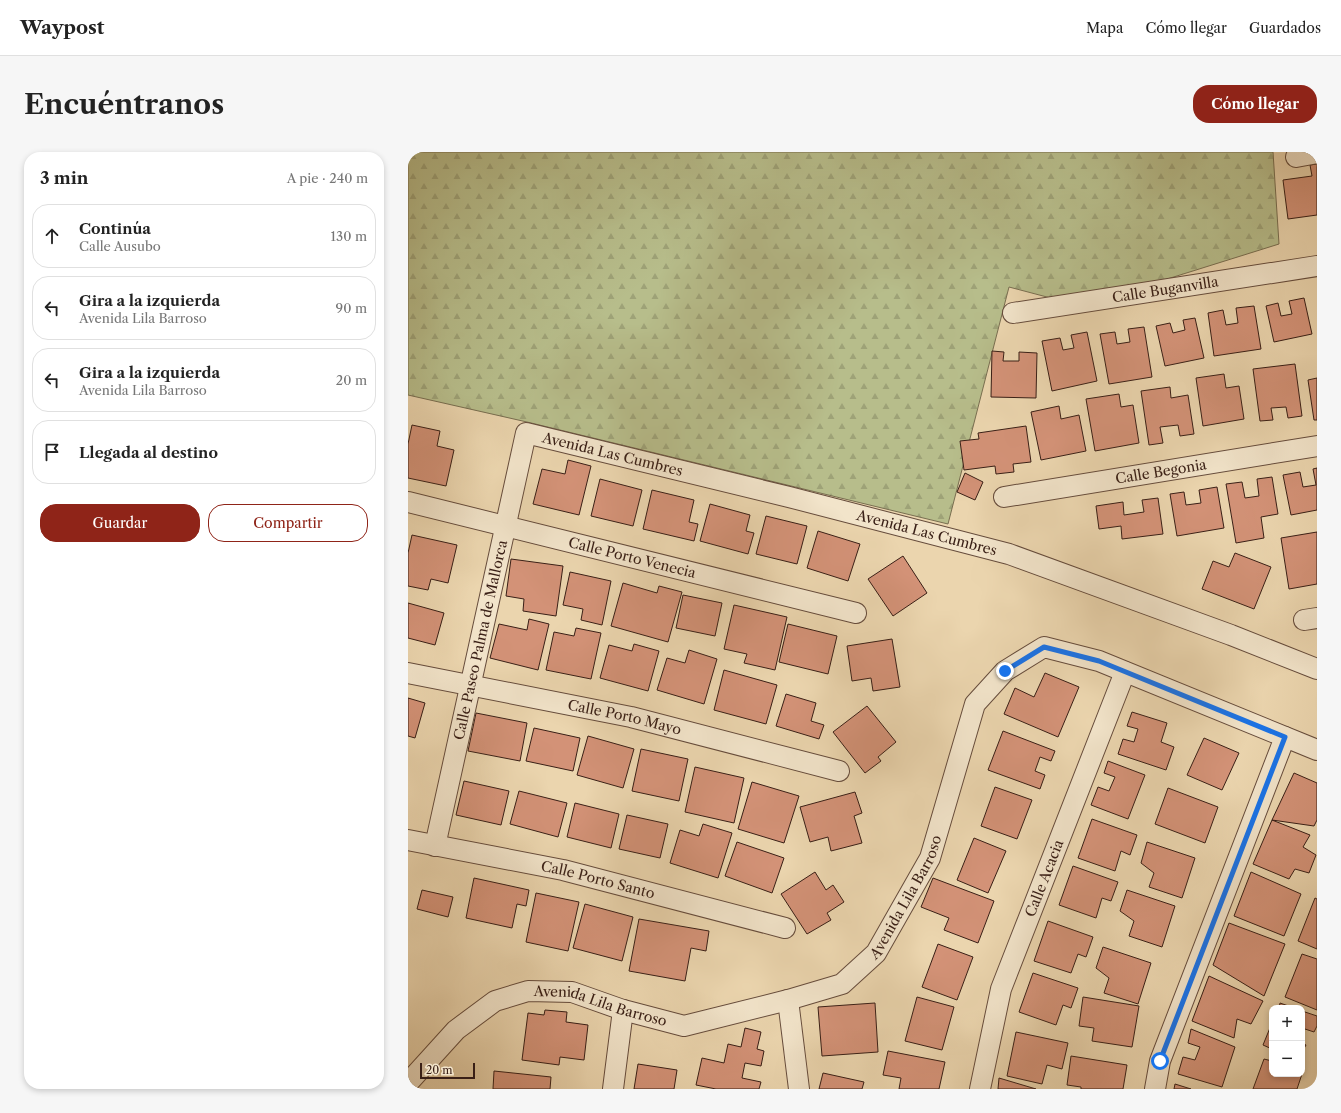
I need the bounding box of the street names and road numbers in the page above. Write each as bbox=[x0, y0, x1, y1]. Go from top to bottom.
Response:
street label: Calle Buganvilla bbox=[1111, 272, 1220, 307]
street label: Avenida Las Cumbres bbox=[539, 428, 685, 480]
street label: Calle Begonia bbox=[1114, 455, 1208, 488]
street label: Avenida Las Cumbres bbox=[854, 506, 999, 560]
street label: Calle Porto Venecia bbox=[567, 533, 698, 582]
street label: Calle Paseo Palma de Mallorca bbox=[450, 538, 511, 742]
street label: Calle Porto Mayo bbox=[566, 696, 683, 739]
street label: Avenida Lila Barroso bbox=[865, 833, 945, 964]
street label: Calle Acacia bbox=[1021, 837, 1068, 920]
street label: Calle Porto Santo bbox=[539, 857, 657, 903]
street label: Avenida Lila Barroso bbox=[532, 982, 669, 1030]

